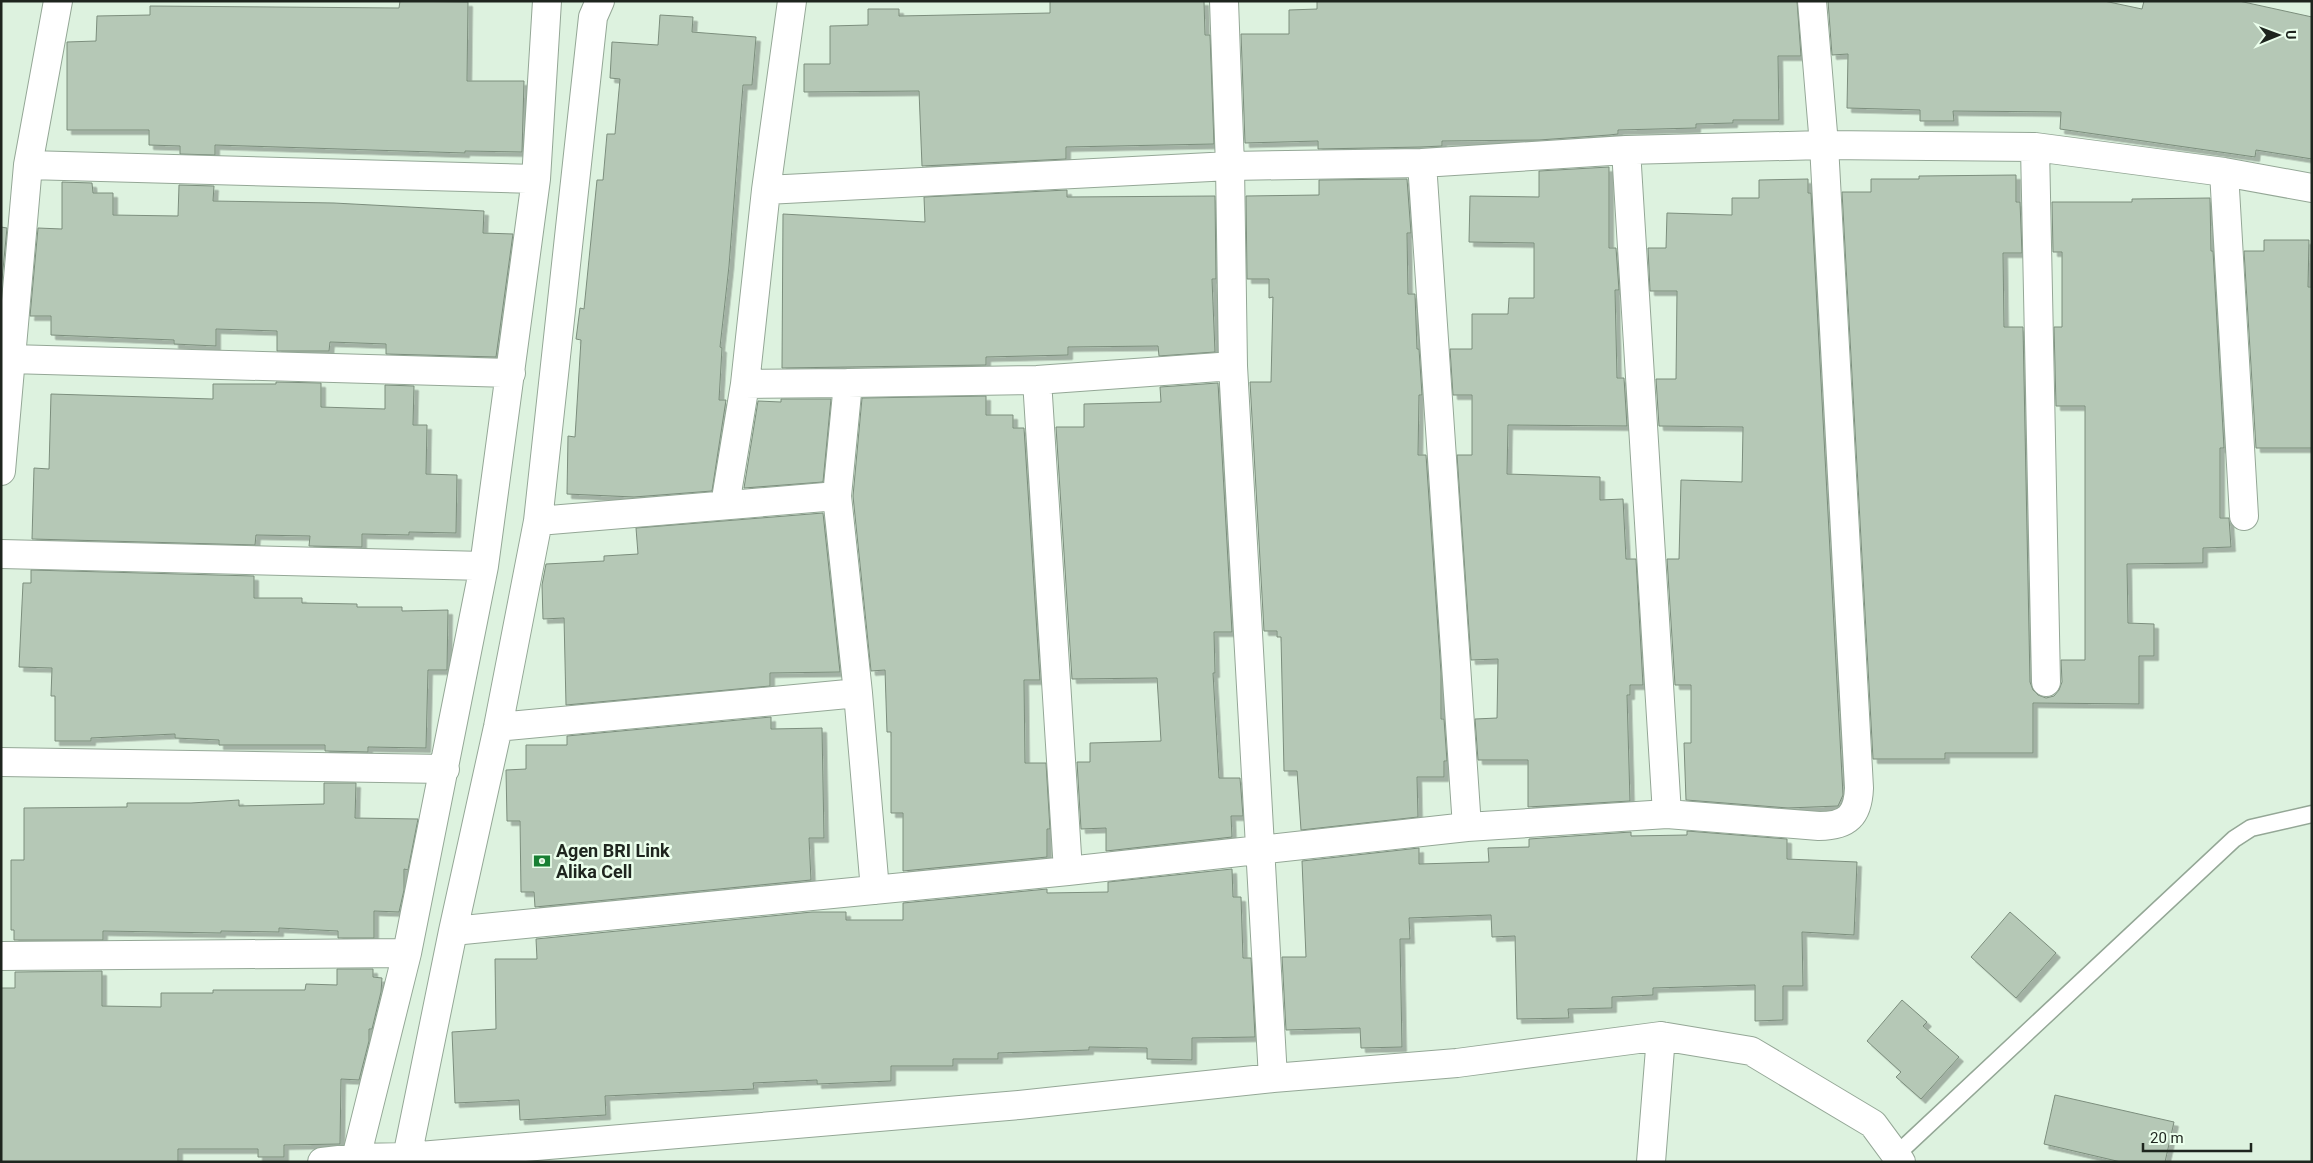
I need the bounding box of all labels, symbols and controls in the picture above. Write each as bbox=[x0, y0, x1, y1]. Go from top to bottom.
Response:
north arrow bbox=[2253, 10, 2303, 60]
text: U bbox=[2283, 30, 2299, 40]
place label: Agen BRI Link Alika Cell bbox=[556, 840, 670, 882]
bank icon: Agen BRI Link Alika Cell bbox=[532, 851, 552, 871]
scale bar bbox=[2143, 1120, 2250, 1152]
text: 20 m bbox=[2150, 1129, 2184, 1147]

